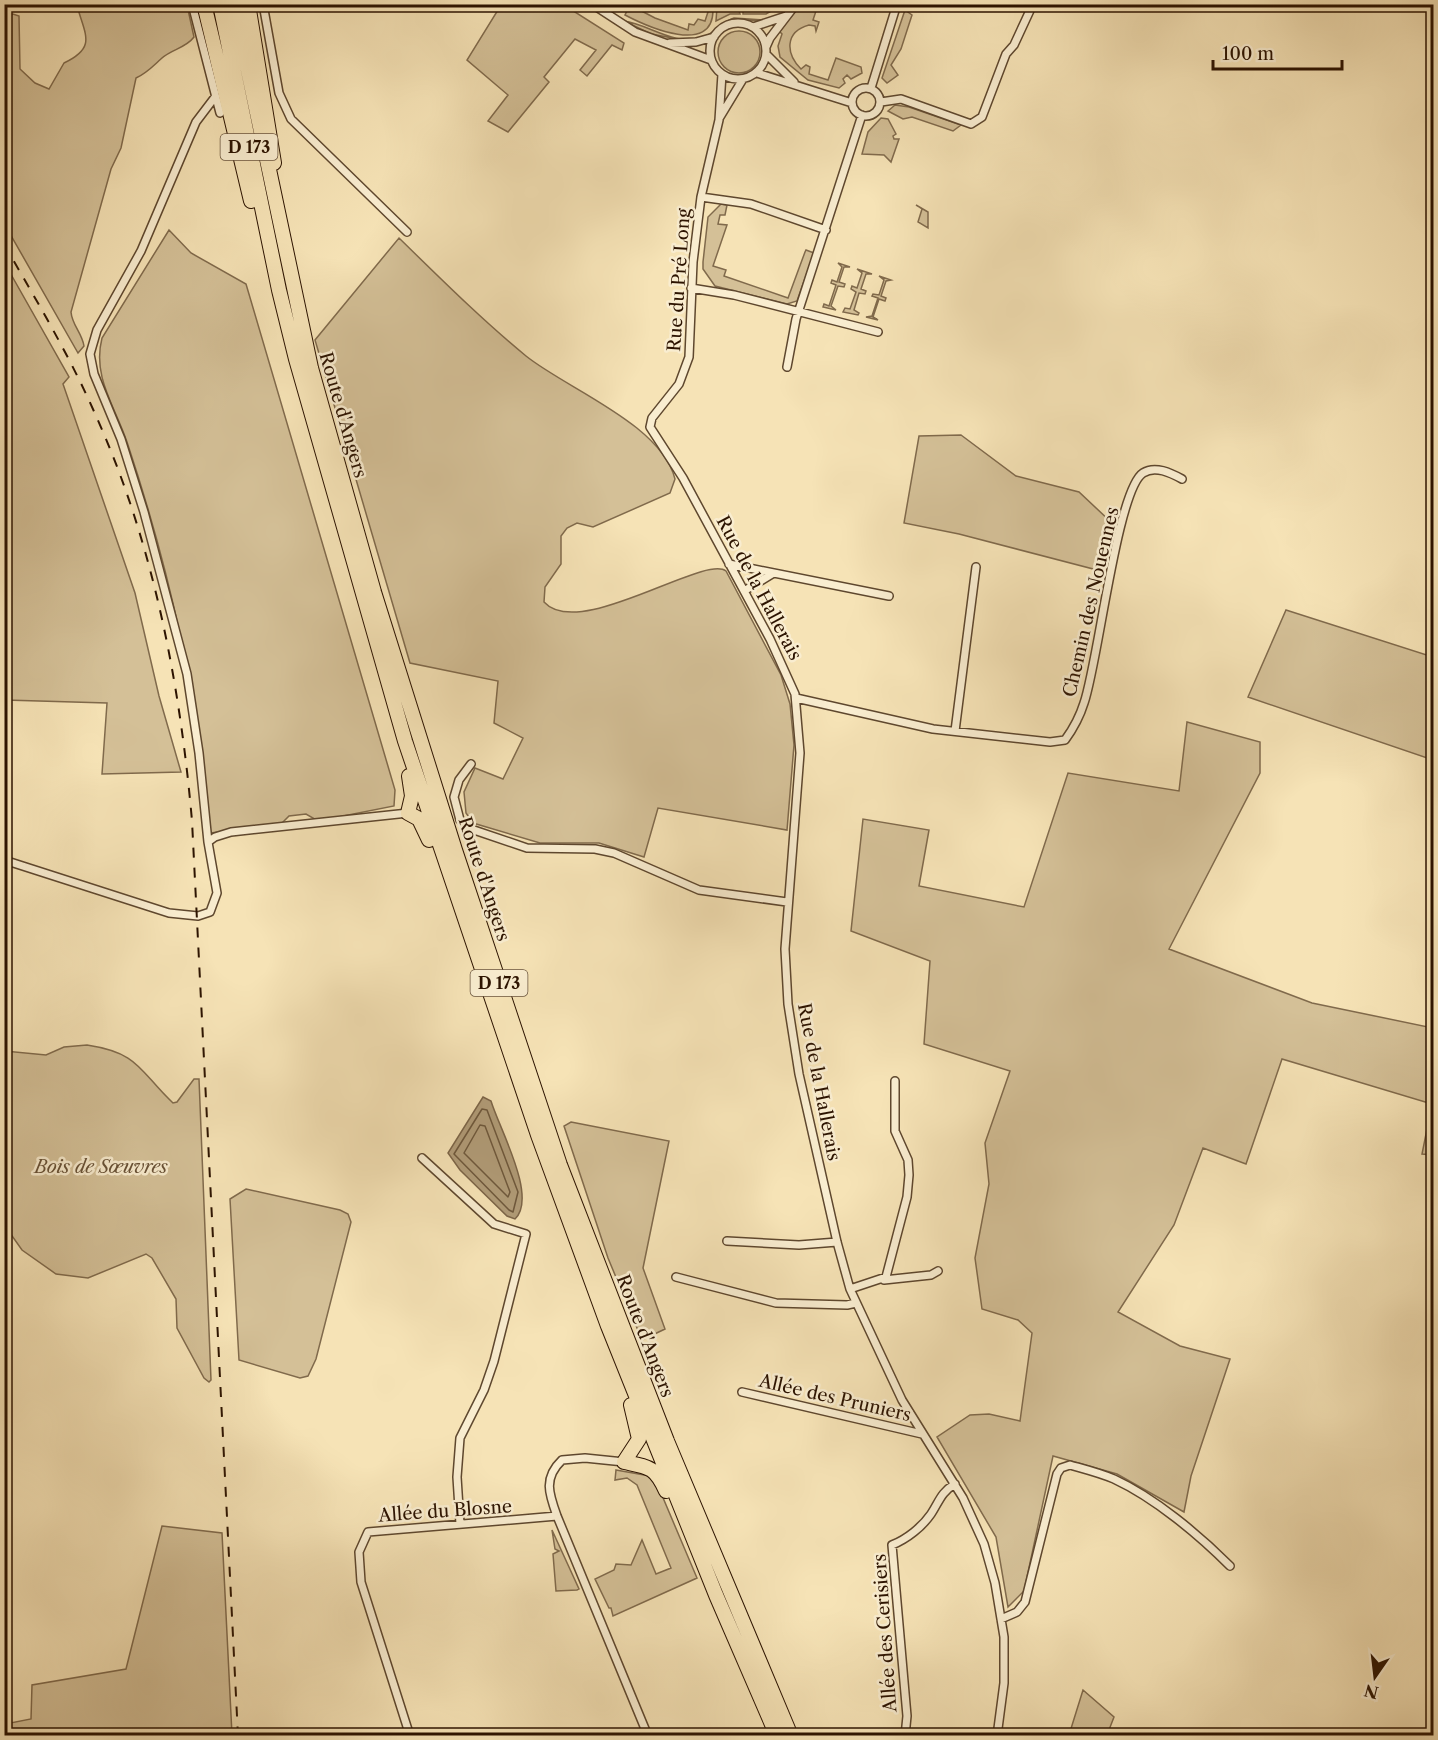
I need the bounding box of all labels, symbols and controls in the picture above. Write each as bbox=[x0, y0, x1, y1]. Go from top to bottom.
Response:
scale bar bbox=[1213, 33, 1342, 71]
text: 100 m bbox=[1222, 43, 1274, 65]
road number: D 173 bbox=[220, 134, 278, 160]
street label: Rue du Pré Long bbox=[663, 207, 695, 352]
street label: Route d'Angers bbox=[315, 350, 371, 480]
street label: Chemin des Nouennes bbox=[1058, 505, 1124, 699]
street label: Rue de la Hallerais bbox=[712, 512, 806, 664]
street label: Route d'Angers bbox=[454, 814, 514, 944]
road number: D 173 bbox=[470, 970, 528, 996]
street label: Rue de la Hallerais bbox=[793, 1001, 845, 1163]
park label: Bois de Sœuvres bbox=[32, 1156, 168, 1178]
street label: Route d'Angers bbox=[611, 1272, 679, 1400]
street label: Allée des Pruniers bbox=[756, 1370, 913, 1426]
street label: Allée du Blosne bbox=[376, 1495, 513, 1527]
street label: Allée des Cerisiers bbox=[868, 1553, 902, 1714]
north arrow bbox=[1345, 1647, 1405, 1707]
text: N bbox=[1362, 1680, 1381, 1703]

